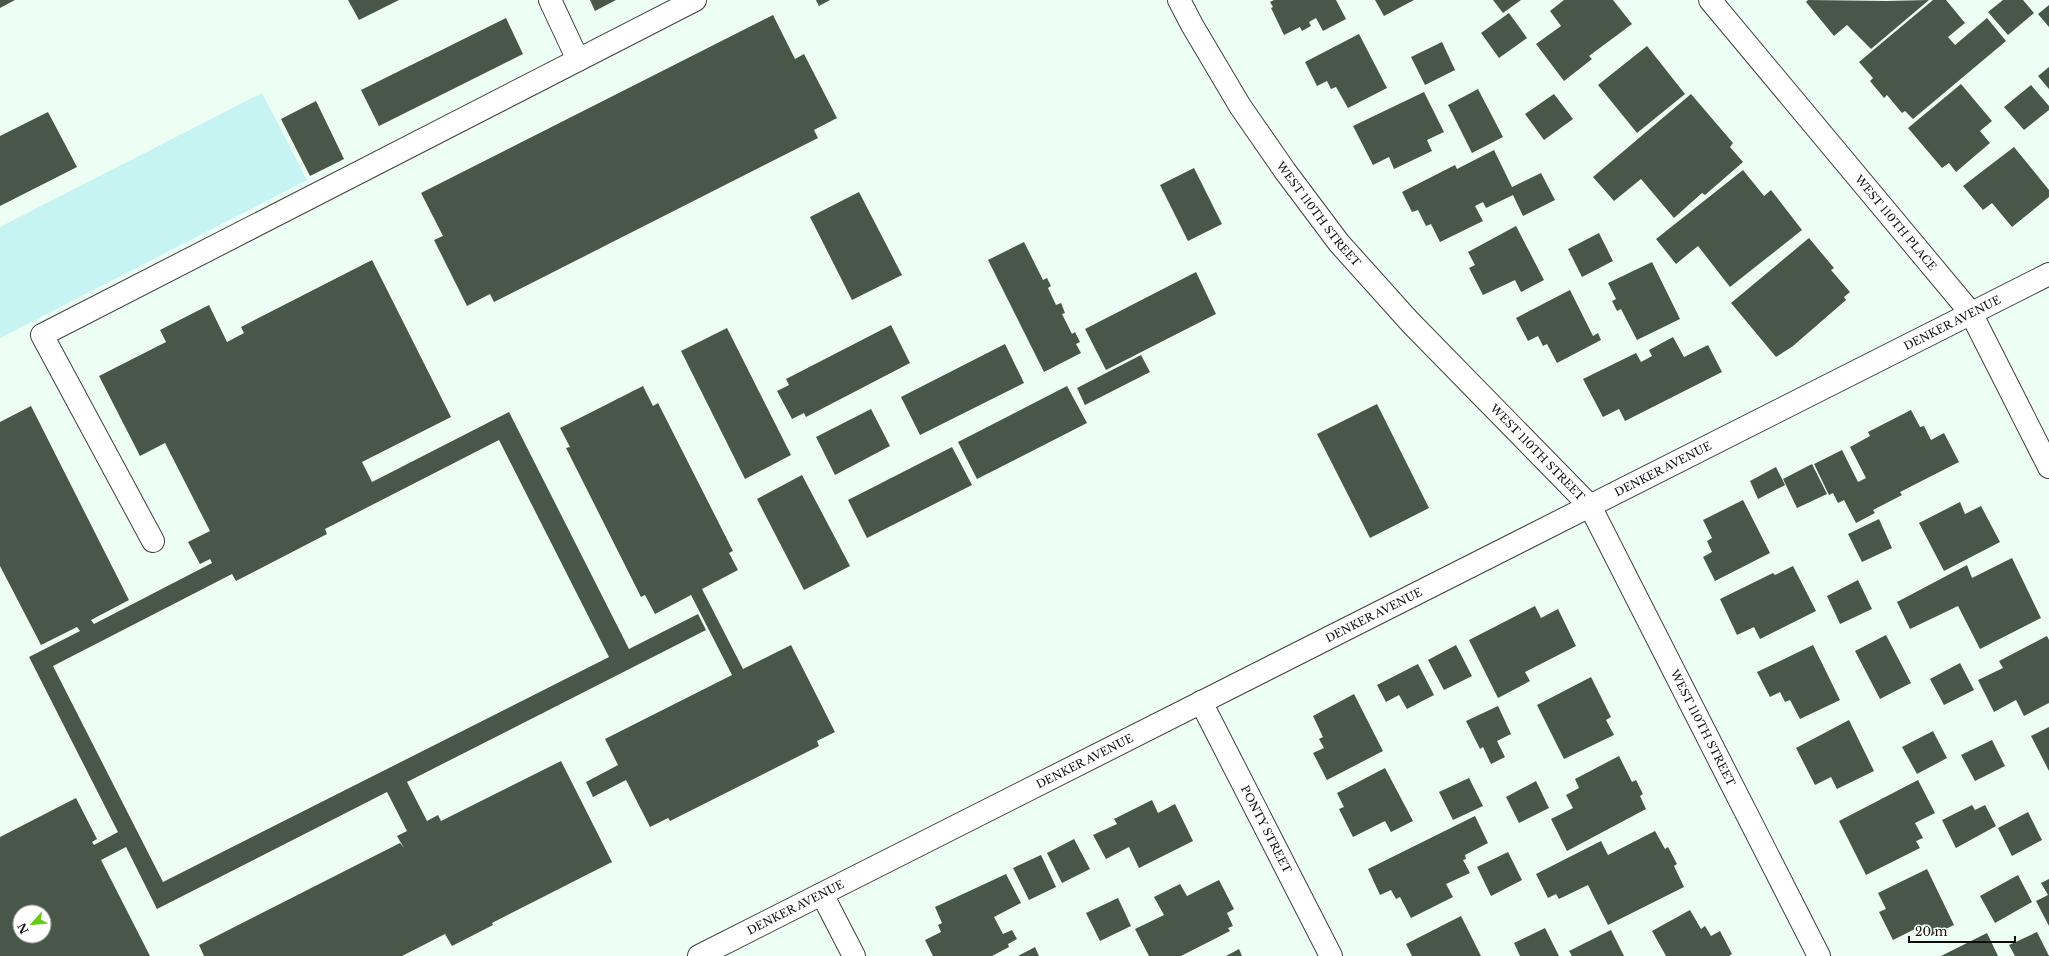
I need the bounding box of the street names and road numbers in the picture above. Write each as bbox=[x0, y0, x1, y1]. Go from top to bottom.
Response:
street label: WEST 110TH STREET bbox=[1273, 158, 1364, 269]
street label: WEST 110TH PLACE bbox=[1851, 171, 1940, 273]
street label: DENKER AVENUE bbox=[1901, 293, 2003, 353]
street label: WEST 110TH STREET bbox=[1487, 401, 1588, 503]
street label: DENKER AVENUE bbox=[1612, 439, 1714, 499]
street label: DENKER AVENUE bbox=[1323, 585, 1425, 645]
street label: WEST 110TH STREET bbox=[1667, 666, 1738, 789]
street label: DENKER AVENUE bbox=[1034, 731, 1135, 792]
street label: PONTY STREET bbox=[1238, 783, 1295, 876]
street label: DENKER AVENUE bbox=[745, 877, 846, 938]

